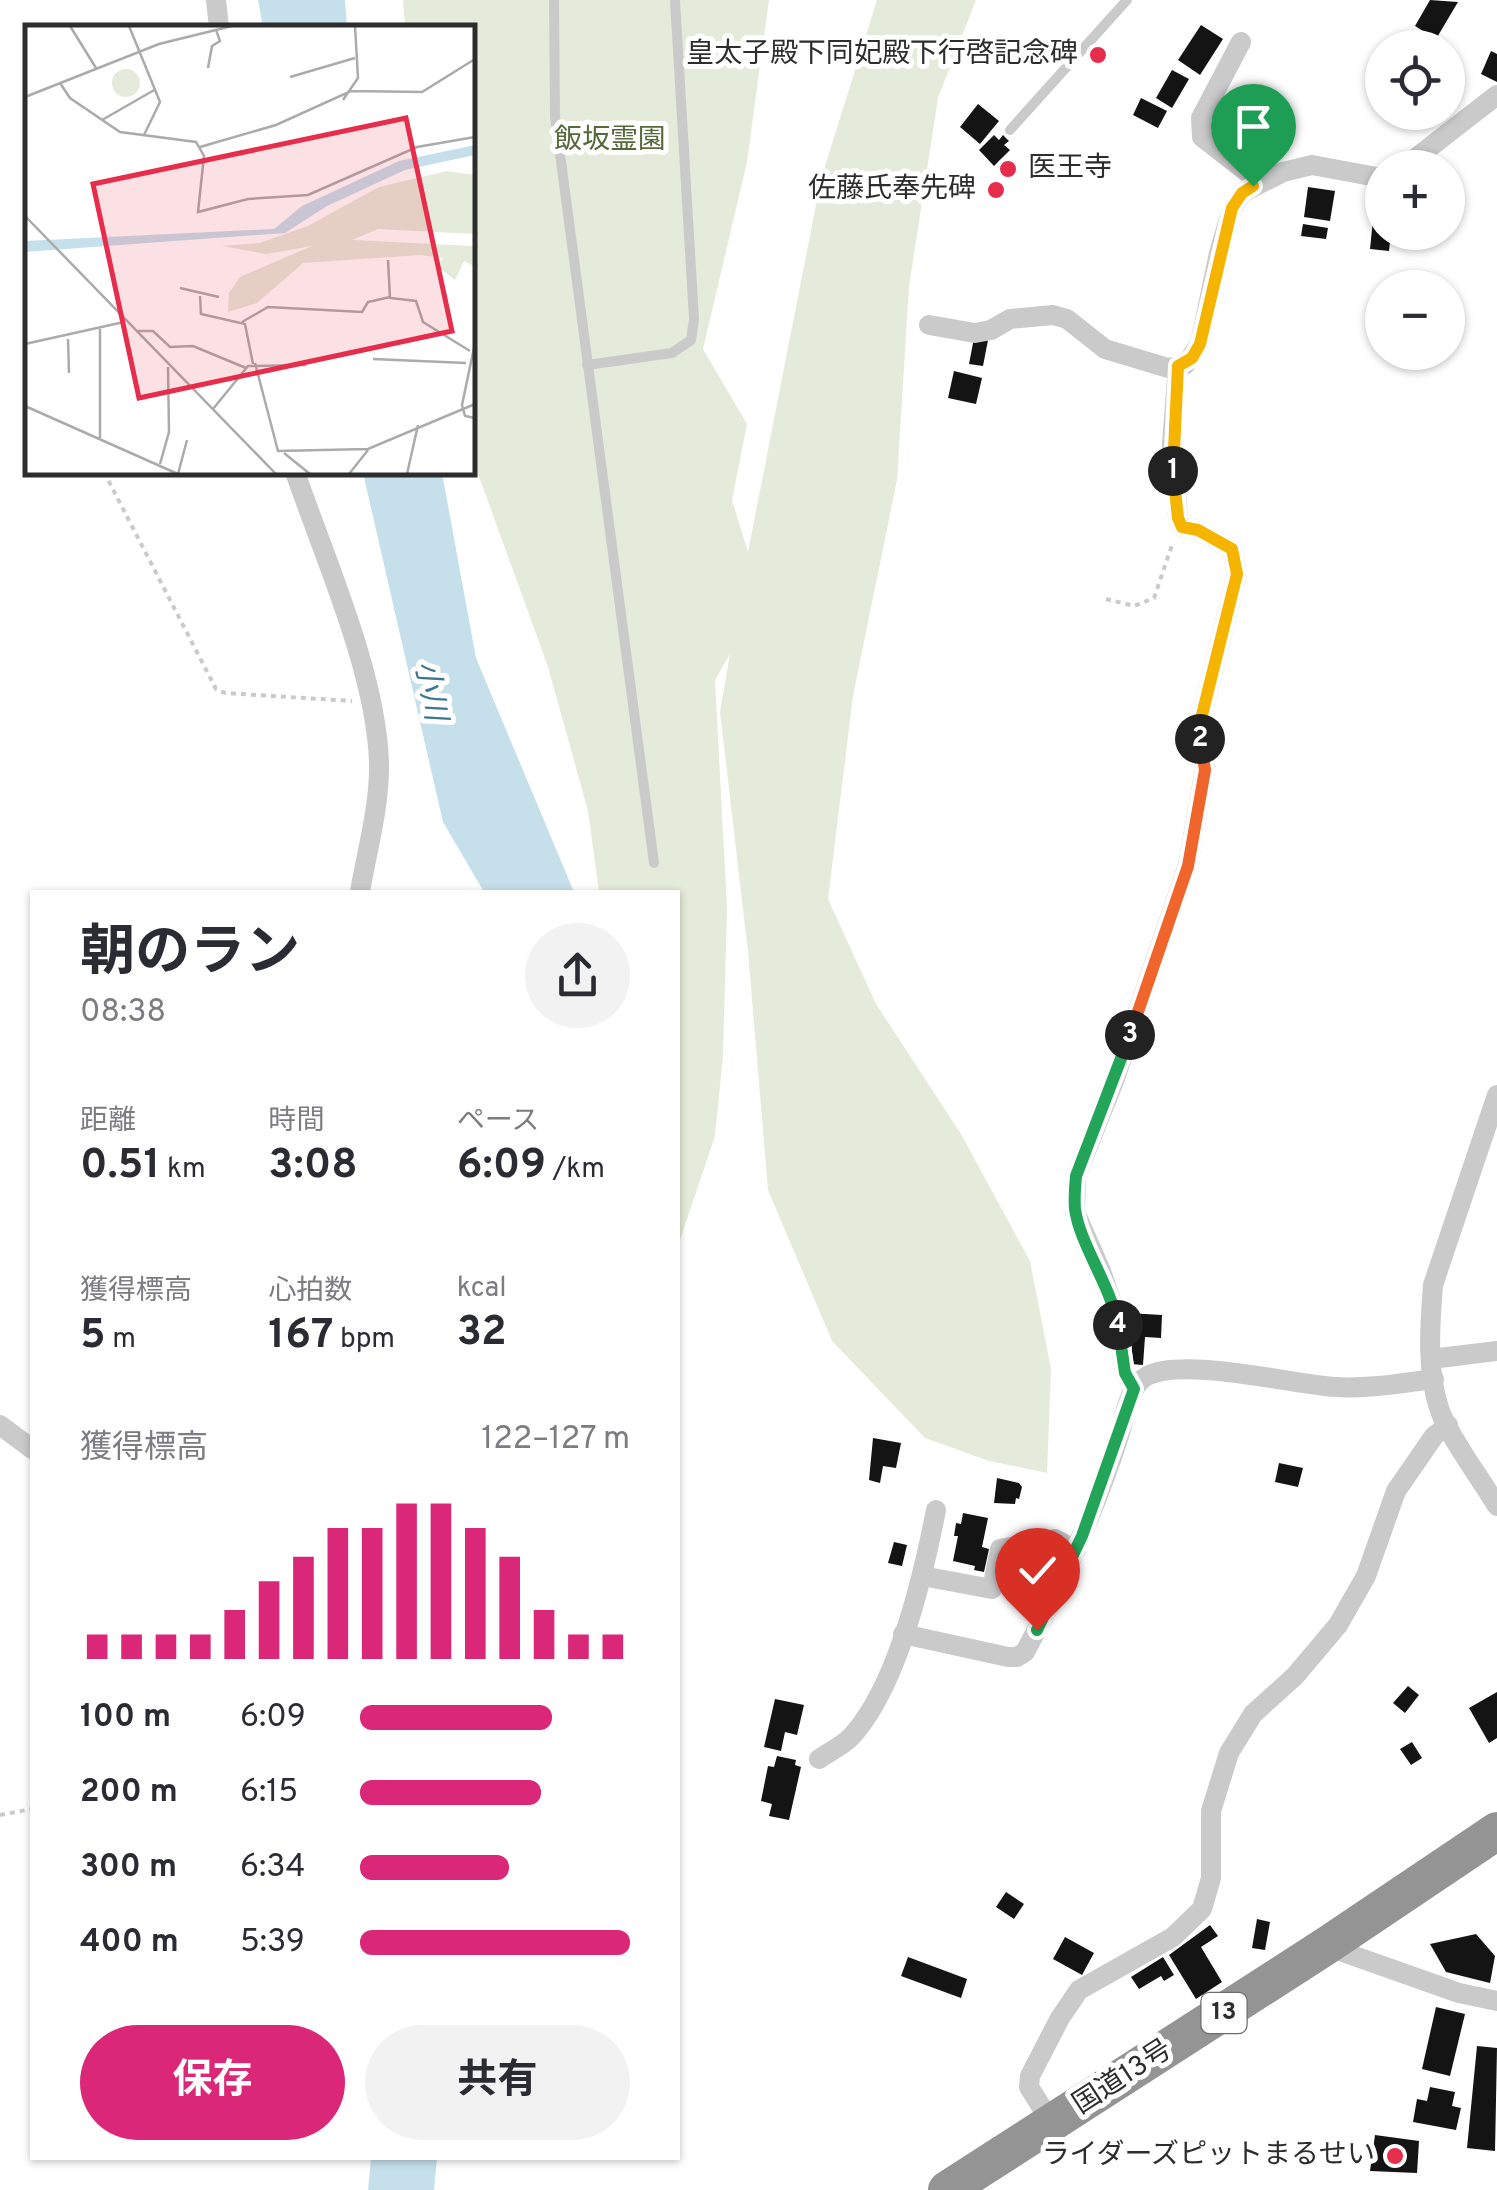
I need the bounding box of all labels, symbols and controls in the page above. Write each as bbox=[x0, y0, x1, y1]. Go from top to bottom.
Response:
inset map bbox=[25, 25, 475, 475]
map controls bbox=[1365, 30, 1465, 370]
button: locate bbox=[1365, 30, 1465, 130]
place label: 皇太子殿下同妃殿下行啓記念碑 bbox=[686, 37, 1078, 73]
marker: 皇太子殿下同妃殿下行啓記念碑 bbox=[1087, 44, 1109, 66]
pin bbox=[1211, 84, 1296, 187]
icon: arrive bbox=[1226, 99, 1281, 154]
park label: 飯坂霊園 bbox=[554, 123, 666, 159]
button: + bbox=[1365, 150, 1465, 250]
place label: 医王寺 bbox=[1028, 151, 1112, 187]
marker: 医王寺 bbox=[997, 158, 1019, 180]
place label: 佐藤氏奉先碑 bbox=[808, 172, 976, 208]
marker: 佐藤氏奉先碑 bbox=[985, 179, 1007, 201]
button: − bbox=[1365, 270, 1465, 370]
pin: 1 bbox=[1148, 446, 1198, 496]
text: 1 bbox=[1167, 453, 1179, 489]
water label: 小川 bbox=[405, 658, 453, 727]
pin: 2 bbox=[1175, 714, 1225, 764]
text: 2 bbox=[1191, 721, 1209, 757]
text: 朝のラン bbox=[80, 920, 300, 990]
button: share bbox=[525, 923, 630, 1028]
text: 08:38 bbox=[80, 993, 166, 1033]
pin: 3 bbox=[1105, 1010, 1155, 1060]
text: 3 bbox=[1122, 1017, 1138, 1053]
text: 距離 bbox=[80, 1104, 136, 1140]
text: 時間 bbox=[268, 1104, 324, 1140]
text: ペース bbox=[457, 1104, 539, 1140]
text: 0.51 bbox=[80, 1140, 160, 1193]
text: 3:08 bbox=[268, 1140, 358, 1193]
text: 6:09 bbox=[457, 1140, 546, 1193]
text: km bbox=[160, 1152, 206, 1188]
text: /km bbox=[546, 1152, 605, 1188]
text: kcal bbox=[457, 1271, 506, 1307]
text: 獲得標高 bbox=[80, 1274, 192, 1310]
text: 心拍数 bbox=[268, 1274, 352, 1310]
pin: 4 bbox=[1093, 1300, 1143, 1350]
text: 32 bbox=[457, 1307, 507, 1360]
text: 4 bbox=[1109, 1307, 1127, 1343]
text: 5 bbox=[80, 1310, 106, 1363]
text: 167 bbox=[268, 1310, 334, 1363]
text: m bbox=[106, 1322, 136, 1358]
text: bpm bbox=[334, 1322, 395, 1358]
text: 122–127 m bbox=[481, 1420, 630, 1460]
text: 獲得標高 bbox=[80, 1429, 208, 1469]
pin bbox=[995, 1528, 1080, 1631]
icon: check bbox=[1010, 1543, 1065, 1598]
text: 100 m bbox=[80, 1698, 171, 1738]
text: 6:09 bbox=[240, 1698, 306, 1738]
text: 200 m bbox=[80, 1773, 178, 1813]
text: 6:15 bbox=[240, 1773, 298, 1813]
text: 300 m bbox=[80, 1848, 177, 1888]
text: 6:34 bbox=[240, 1848, 305, 1888]
text: 400 m bbox=[80, 1923, 179, 1963]
text: 5:39 bbox=[240, 1923, 305, 1963]
road number: 13 bbox=[1202, 1993, 1246, 2033]
button: 保存 bbox=[80, 2025, 345, 2140]
button: 共有 bbox=[365, 2025, 630, 2140]
street label: 国道13号 bbox=[1067, 2033, 1179, 2123]
place label: ライダーズピットまるせい bbox=[1042, 2138, 1375, 2174]
marker: ライダーズピットまるせい bbox=[1384, 2145, 1406, 2167]

